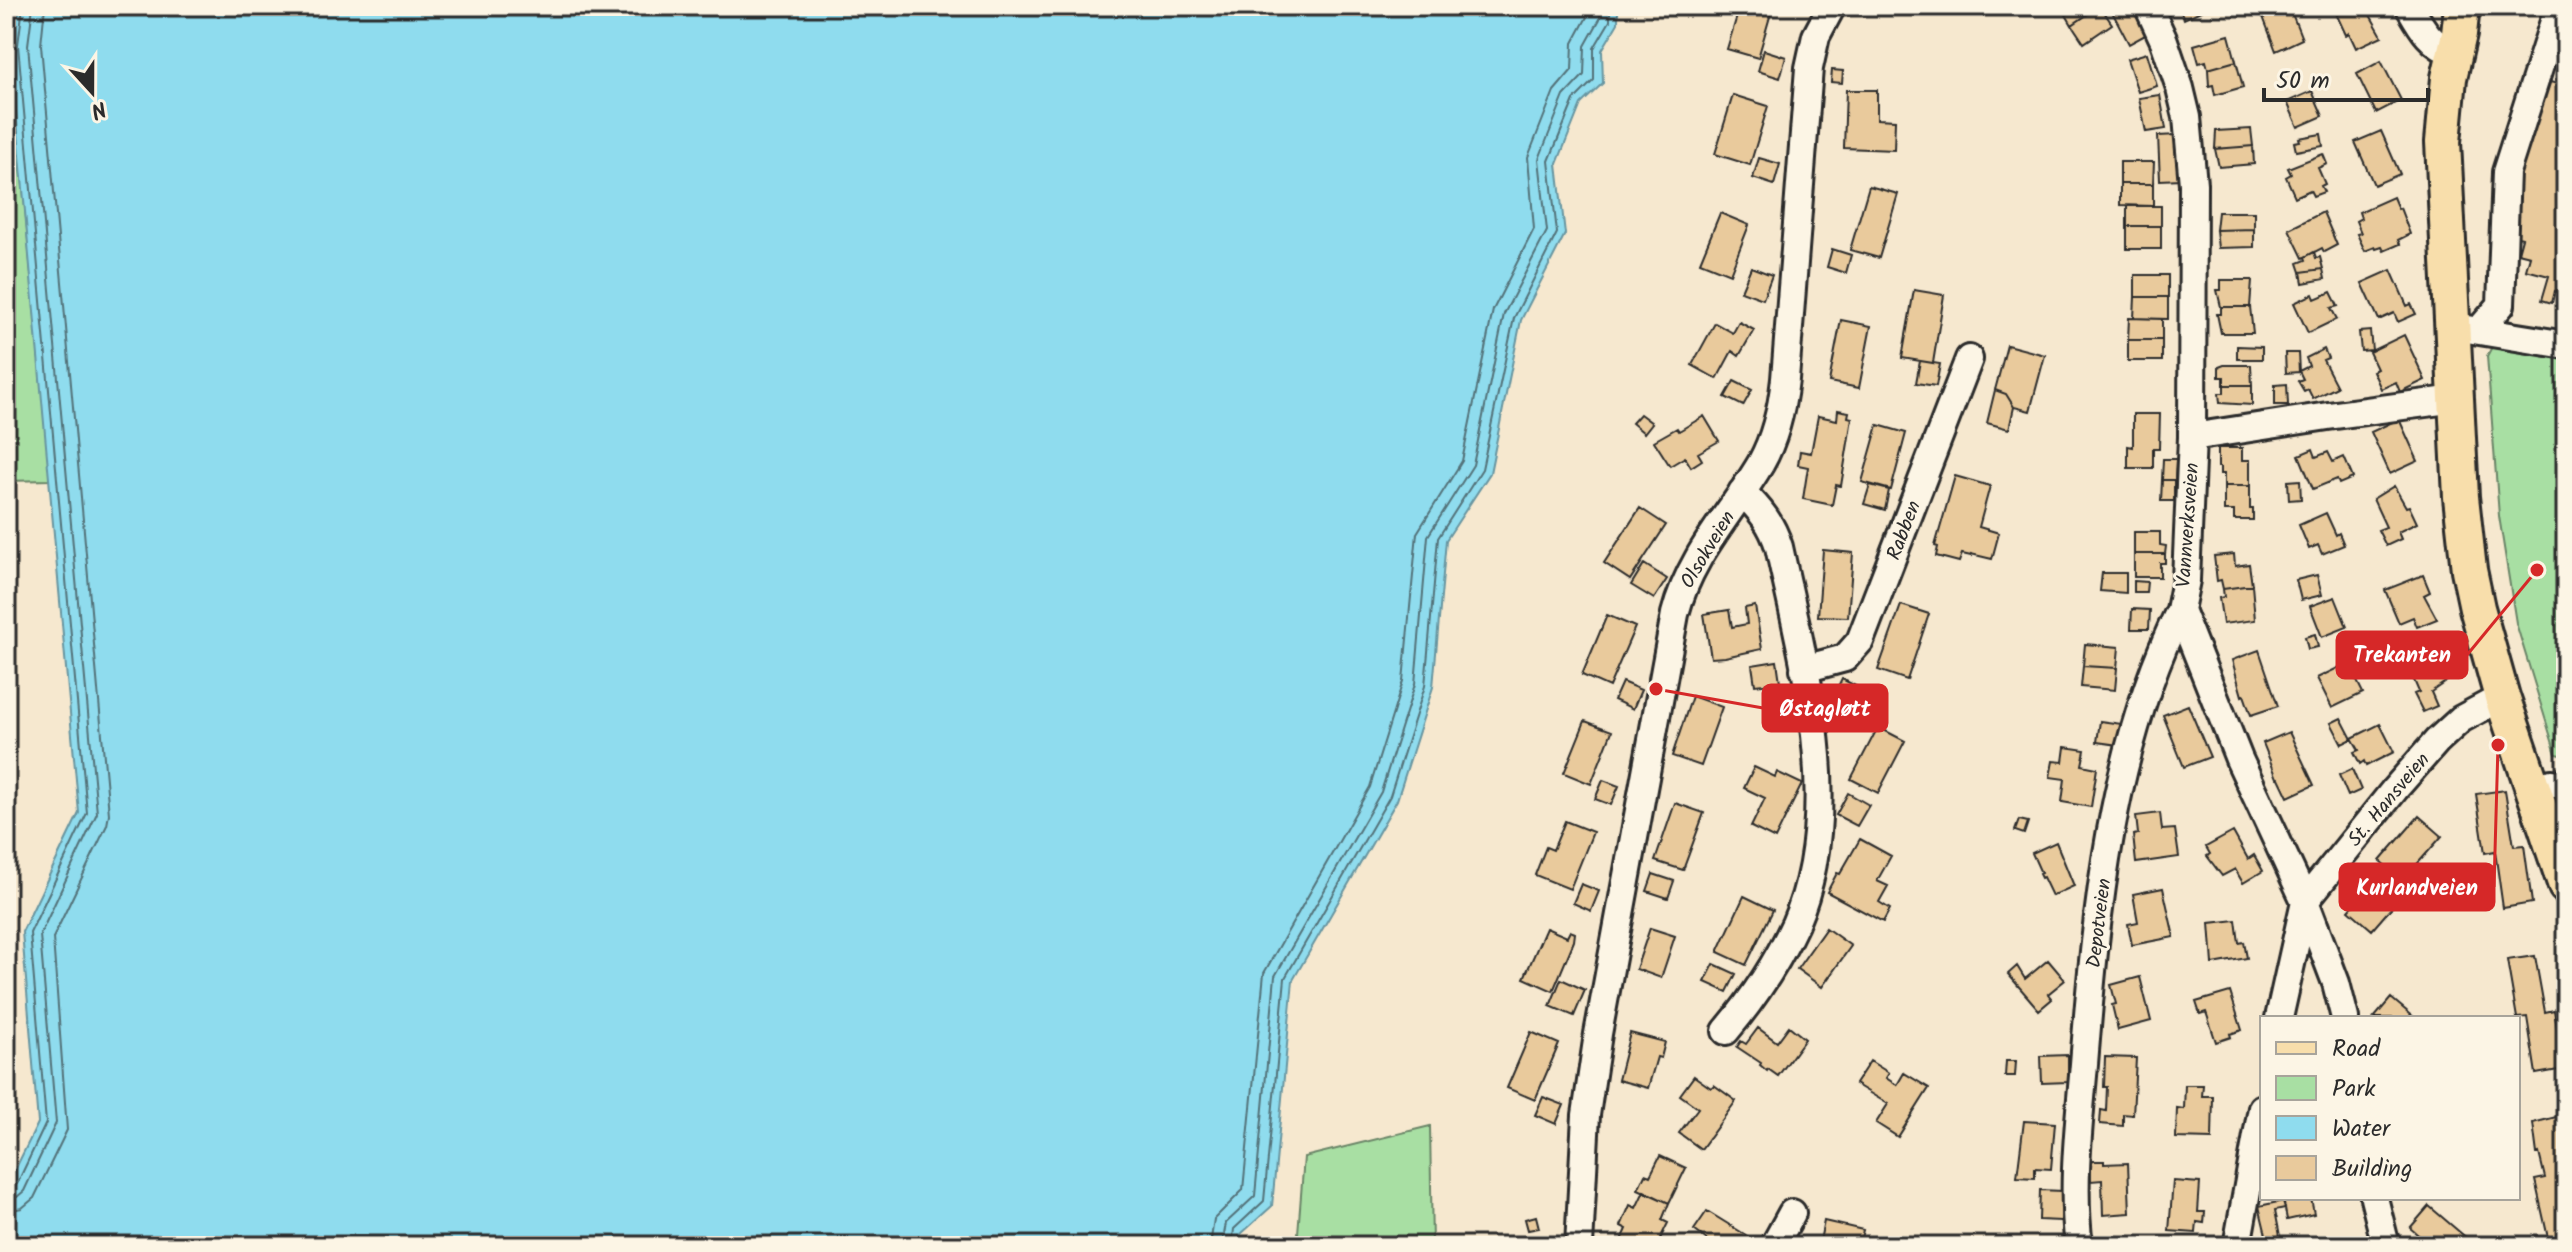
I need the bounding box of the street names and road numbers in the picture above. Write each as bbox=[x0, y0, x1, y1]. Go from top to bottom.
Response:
street label: Vannverksveien bbox=[2169, 462, 2209, 589]
street label: Rabben bbox=[1879, 496, 1931, 565]
street label: Olsokveien bbox=[1673, 505, 1745, 595]
street label: St. Hansveien bbox=[2340, 746, 2439, 855]
street label: Depotveien bbox=[2079, 877, 2121, 970]

